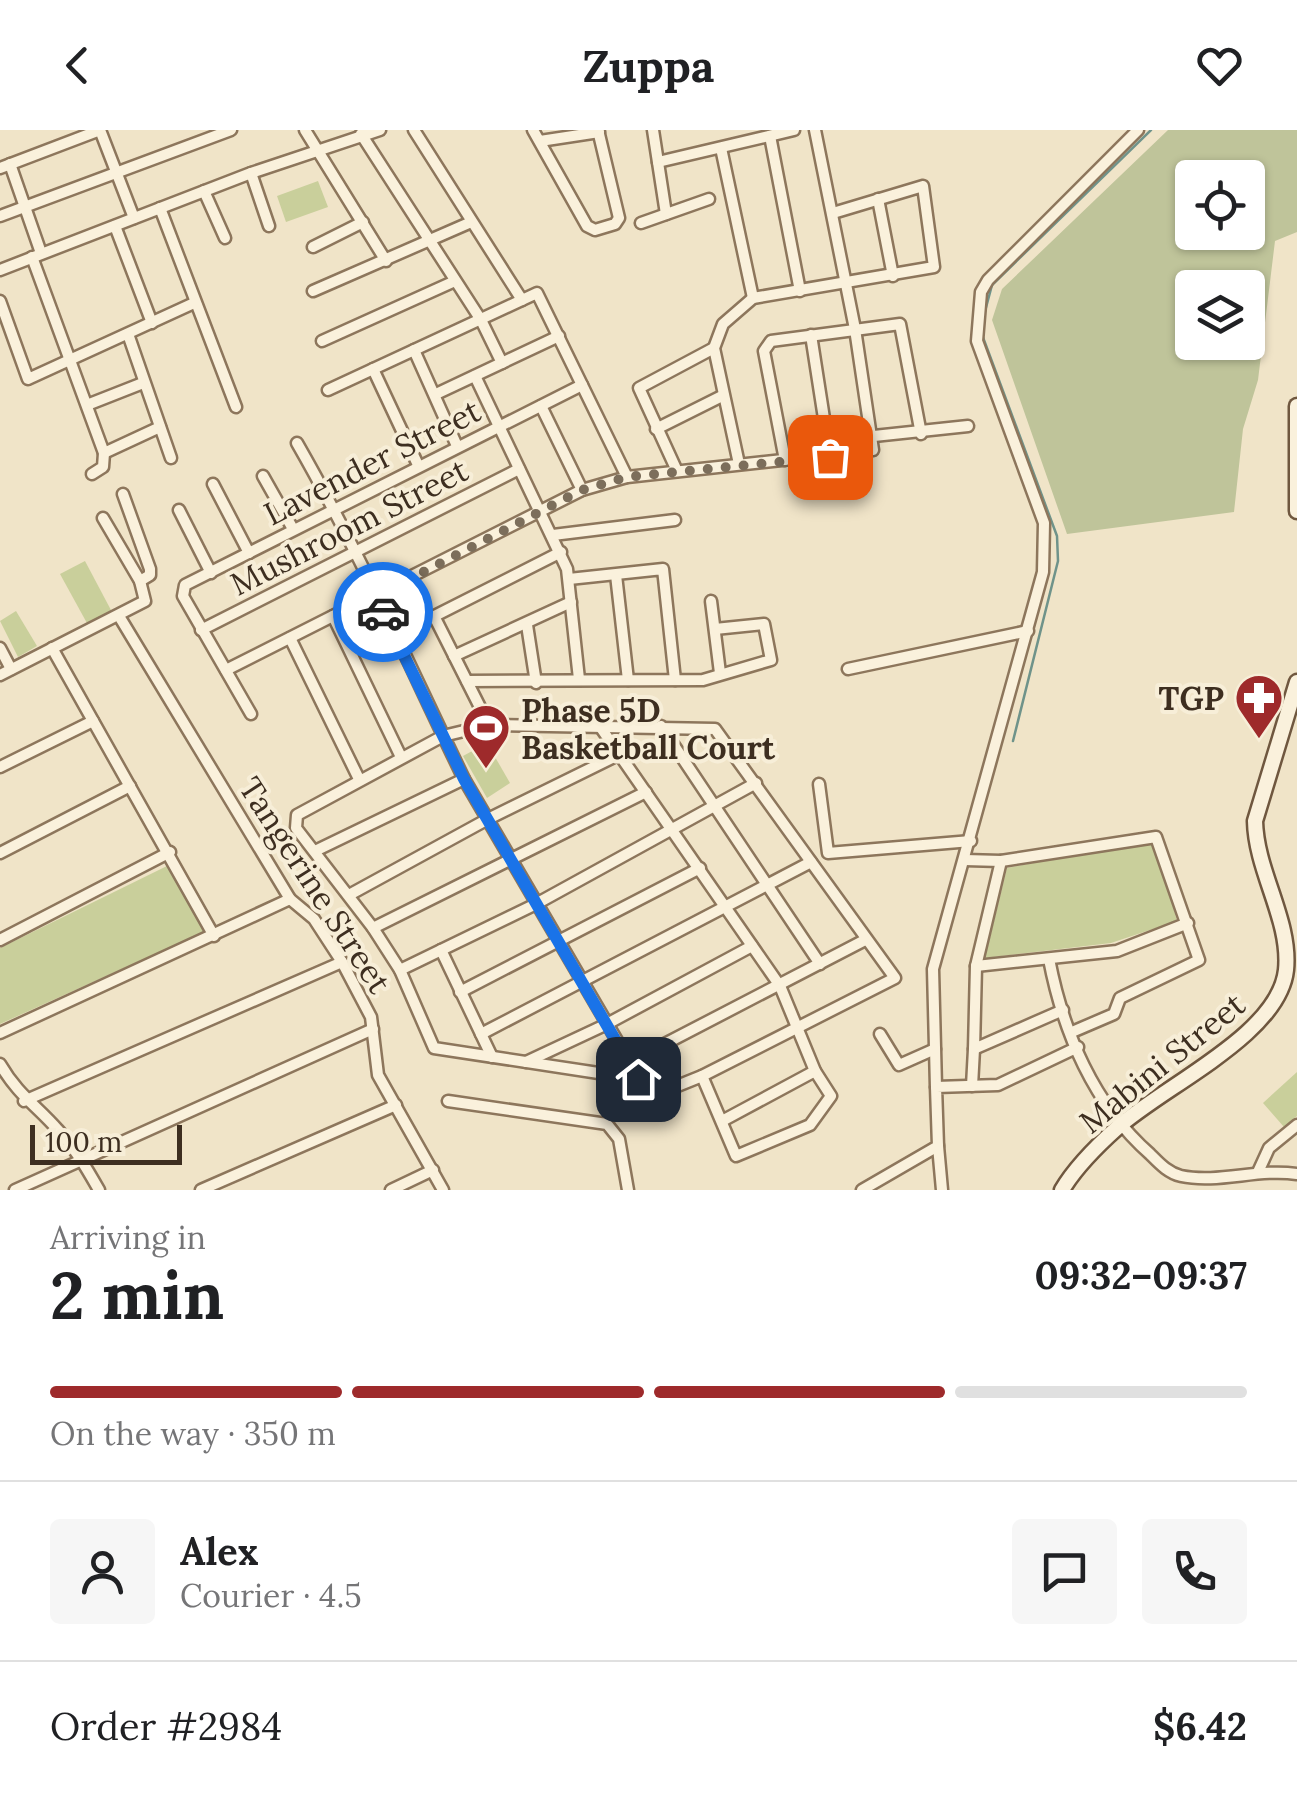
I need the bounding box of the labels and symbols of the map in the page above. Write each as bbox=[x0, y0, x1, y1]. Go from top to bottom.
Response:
street label: Lavender Street bbox=[257, 390, 488, 534]
pin bbox=[788, 415, 873, 500]
street label: Mushroom Street bbox=[223, 449, 475, 605]
courier bbox=[333, 562, 433, 662]
pharmacy icon: TGP bbox=[1233, 672, 1285, 740]
place label: TGP bbox=[1159, 678, 1224, 719]
place label: Phase 5D Basketball Court bbox=[521, 690, 776, 768]
sports icon: Phase 5D Basketball Court bbox=[460, 702, 512, 770]
street label: Tangerine Street bbox=[230, 769, 400, 1001]
street label: Mabini Street bbox=[1071, 983, 1254, 1142]
pin bbox=[596, 1037, 681, 1122]
scale bar bbox=[30, 1120, 182, 1164]

